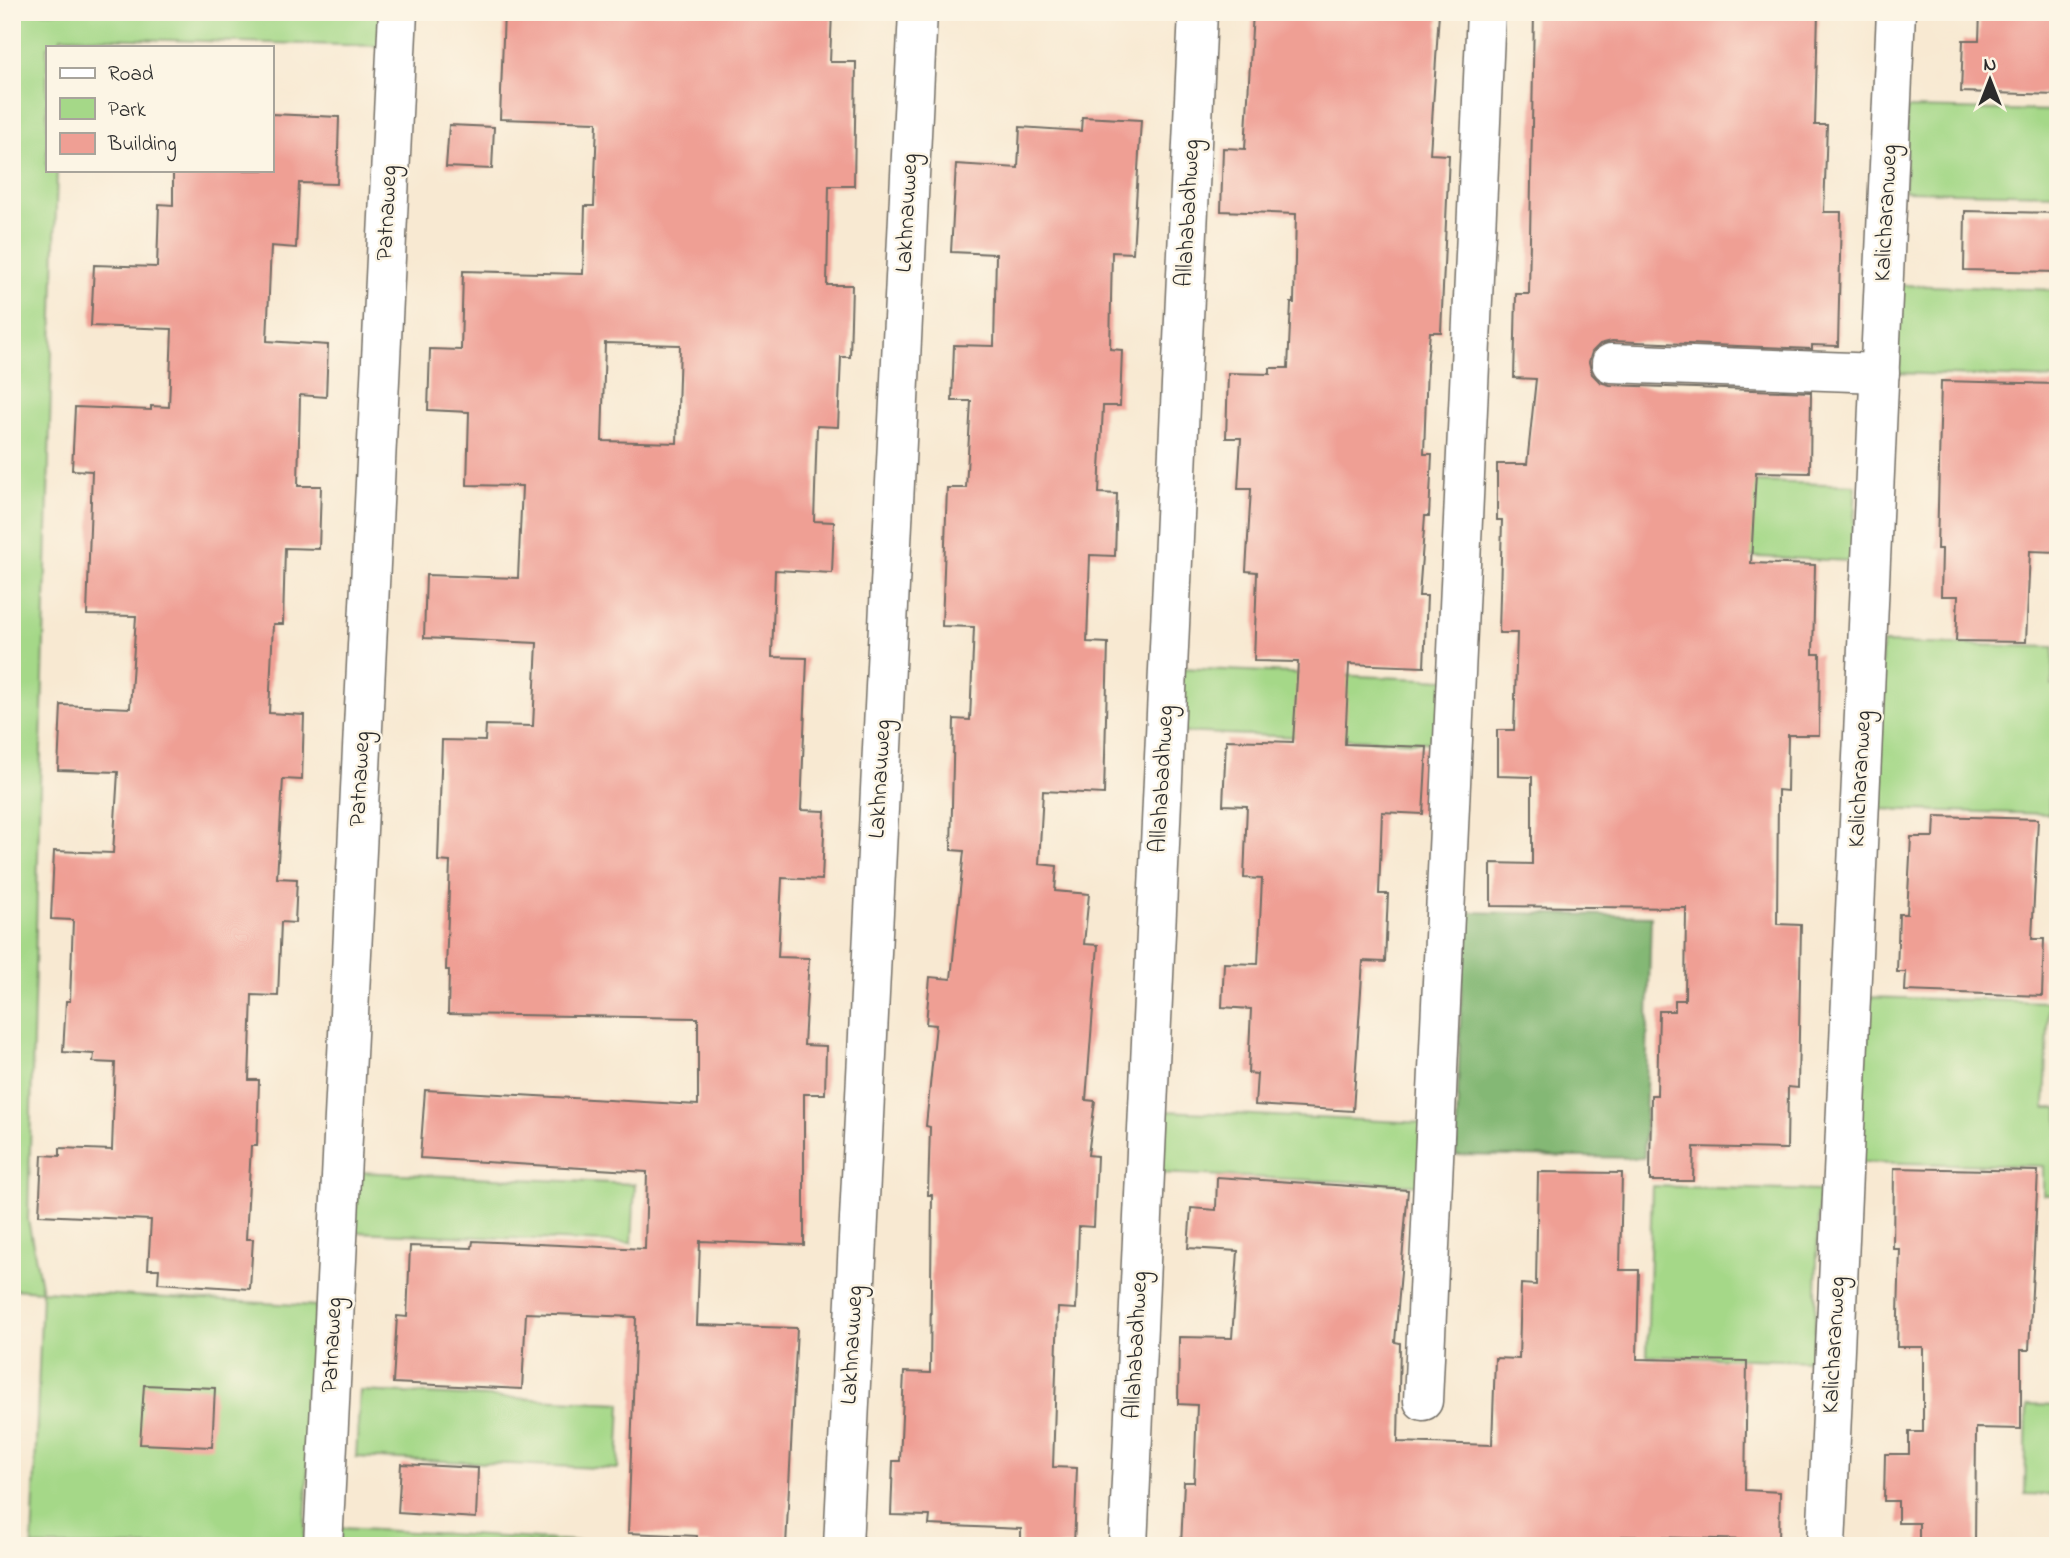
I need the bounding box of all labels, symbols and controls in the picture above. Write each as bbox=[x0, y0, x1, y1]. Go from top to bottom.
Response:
legend bbox=[46, 46, 273, 172]
north arrow bbox=[1954, 46, 2024, 116]
text: N bbox=[1984, 52, 1997, 79]
text: Road bbox=[108, 60, 154, 90]
text: Park bbox=[108, 96, 147, 126]
text: Building bbox=[107, 130, 177, 162]
street label: Allahabadhweg bbox=[1168, 138, 1210, 288]
street label: Kalicharanweg bbox=[1866, 143, 1908, 283]
street label: Lakhnauweg bbox=[887, 152, 929, 274]
street label: Patnaweg bbox=[368, 164, 408, 262]
street label: Allahabadhweg bbox=[1142, 704, 1184, 854]
street label: Kalicharanweg bbox=[1840, 709, 1882, 849]
street label: Lakhnauweg bbox=[860, 718, 902, 840]
street label: Patnaweg bbox=[341, 730, 381, 828]
street label: Allahabadhweg bbox=[1116, 1270, 1158, 1420]
street label: Kalicharanweg bbox=[1814, 1275, 1856, 1415]
street label: Lakhnauweg bbox=[832, 1284, 874, 1406]
street label: Patnaweg bbox=[313, 1296, 353, 1394]

